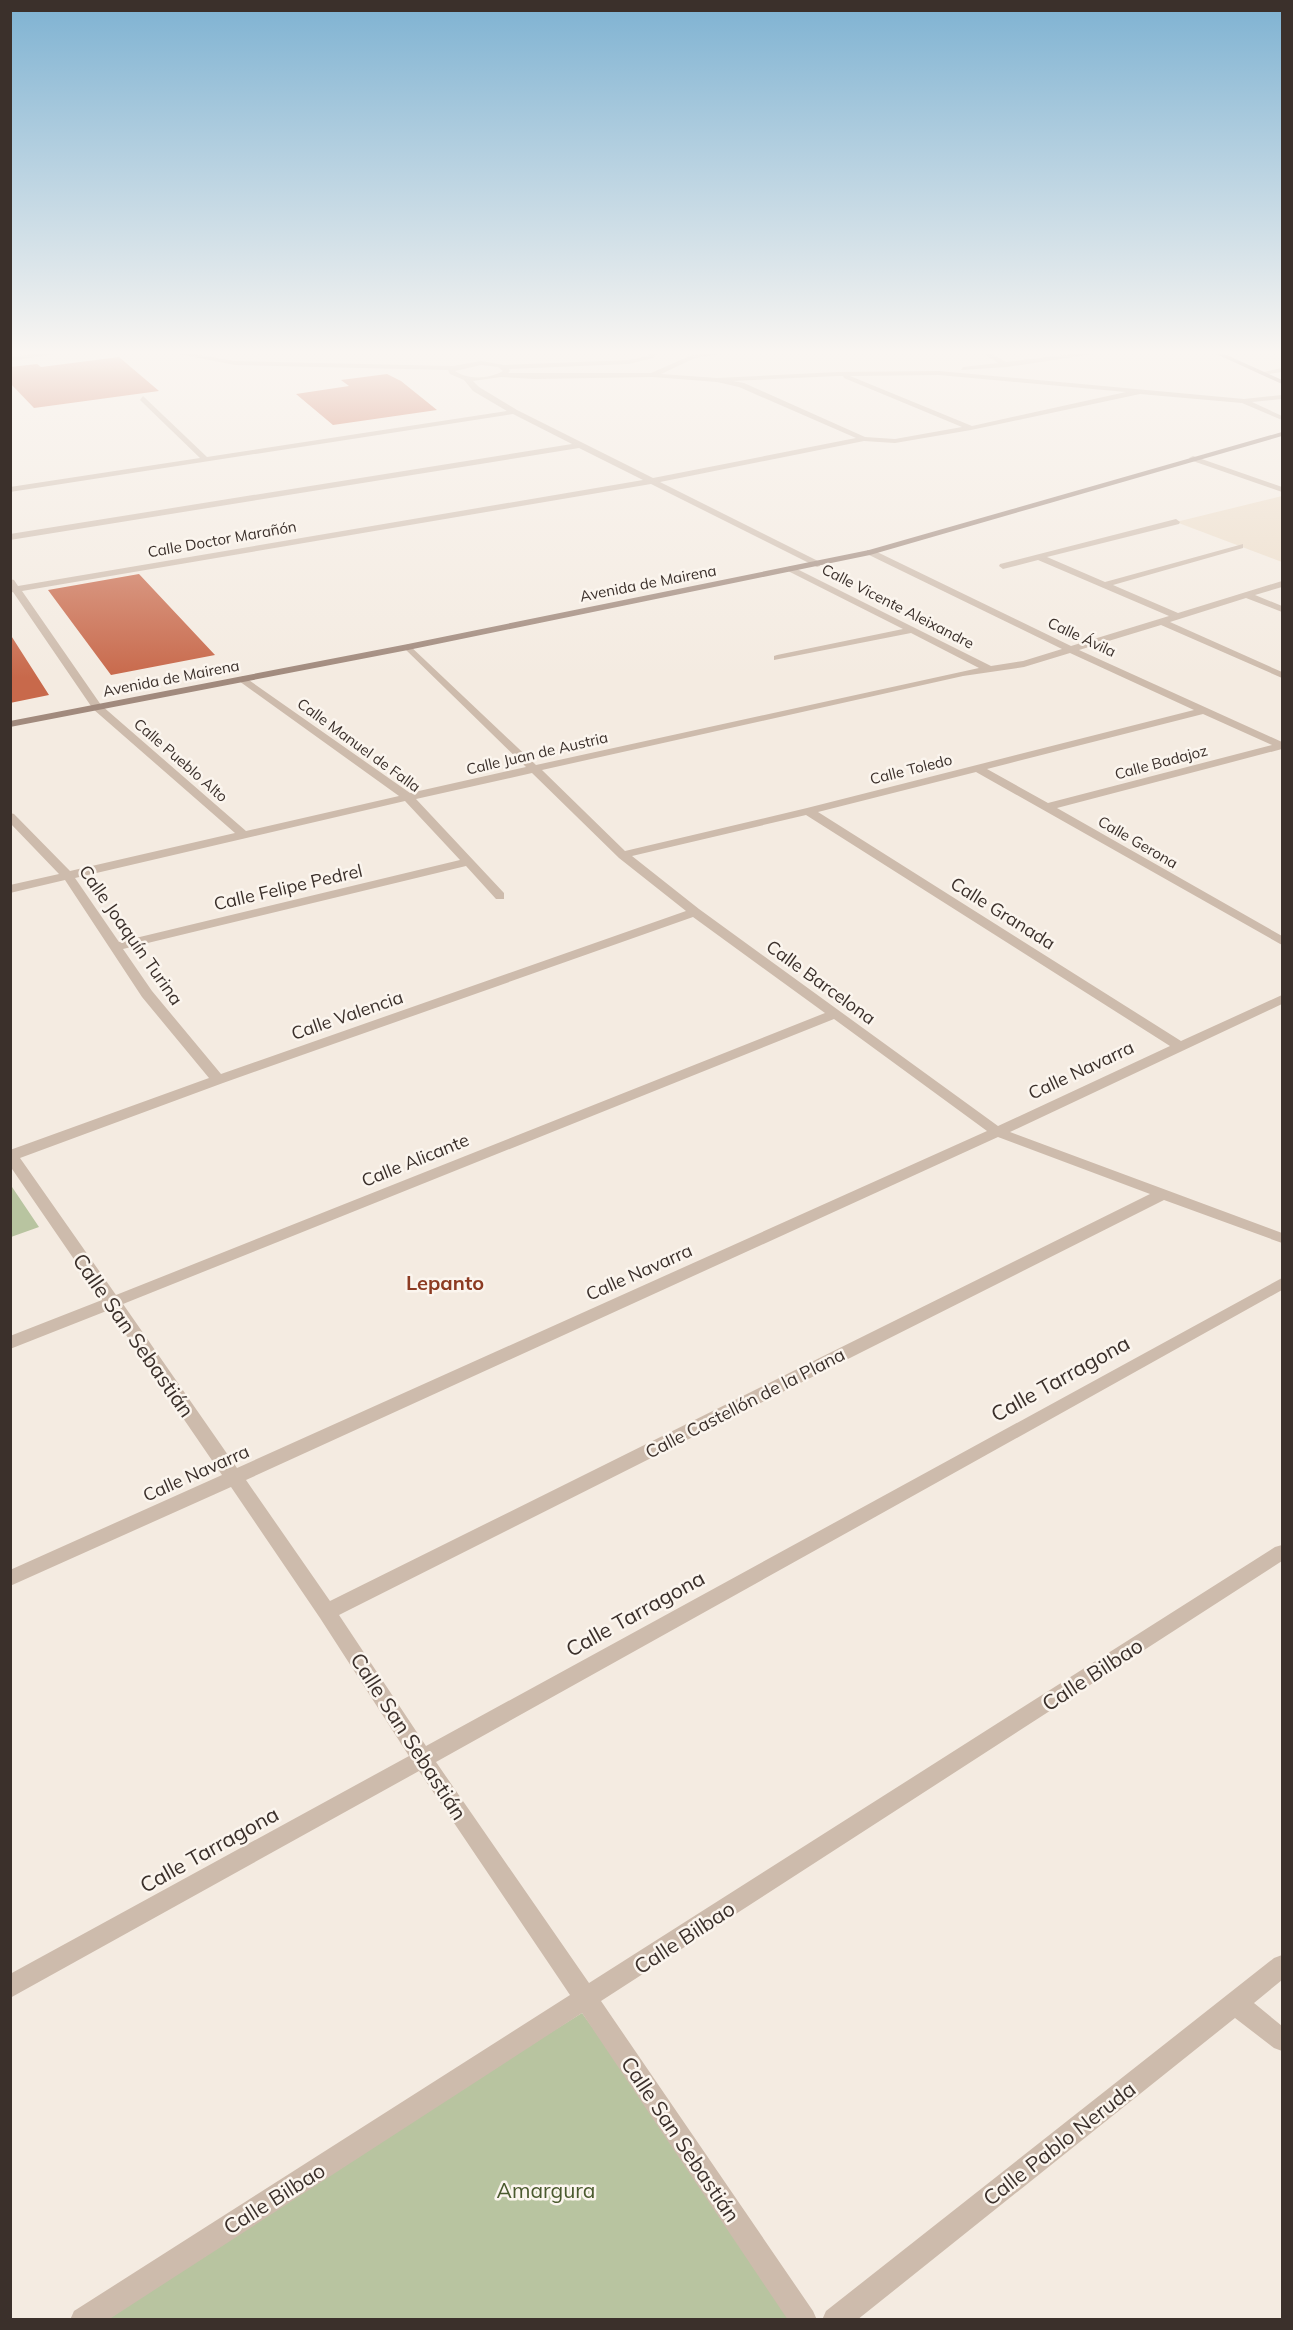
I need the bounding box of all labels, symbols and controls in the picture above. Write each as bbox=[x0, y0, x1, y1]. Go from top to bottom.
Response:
street label: Calle Doctor Marañón bbox=[146, 517, 298, 561]
street label: Calle Vicente Aleixandre bbox=[819, 559, 977, 653]
street label: Avenida de Mairena bbox=[578, 560, 718, 606]
street label: Calle Ávila bbox=[1045, 613, 1119, 661]
street label: Avenida de Mairena bbox=[101, 655, 241, 701]
street label: Calle Manuel de Falla bbox=[294, 694, 424, 796]
street label: Calle Pueblo Alto bbox=[130, 714, 232, 806]
street label: Calle Juan de Austria bbox=[464, 727, 610, 779]
street label: Calle Badajoz bbox=[1113, 740, 1210, 784]
street label: Calle Toledo bbox=[868, 750, 954, 788]
street label: Calle Gerona bbox=[1095, 812, 1181, 872]
street label: Calle Felipe Pedrel bbox=[212, 859, 364, 915]
street label: Calle Joaquín Turina bbox=[74, 861, 188, 1009]
street label: Calle Granada bbox=[946, 872, 1060, 954]
street label: Calle Barcelona bbox=[762, 935, 880, 1029]
street label: Calle Valencia bbox=[288, 985, 406, 1045]
street label: Calle Navarra bbox=[1024, 1035, 1138, 1105]
street label: Calle Alicante bbox=[358, 1128, 472, 1192]
street label: Calle Navarra bbox=[582, 1238, 696, 1306]
street label: Calle San Sebastián bbox=[68, 1248, 200, 1422]
district label: Lepanto bbox=[406, 1270, 484, 1295]
street label: Calle Tarragona bbox=[986, 1329, 1134, 1427]
street label: Calle Castellón de la Plana bbox=[641, 1343, 849, 1463]
street label: Calle Navarra bbox=[139, 1439, 253, 1507]
street label: Calle Tarragona bbox=[561, 1564, 709, 1662]
street label: Calle Bilbao bbox=[1037, 1632, 1147, 1716]
street label: Calle San Sebastián bbox=[345, 1647, 473, 1825]
street label: Calle Tarragona bbox=[135, 1800, 283, 1898]
street label: Calle Bilbao bbox=[629, 1895, 739, 1979]
street label: Calle San Sebastián bbox=[616, 2051, 746, 2227]
street label: Calle Pablo Neruda bbox=[978, 2075, 1140, 2211]
street label: Calle Bilbao bbox=[218, 2157, 330, 2239]
park label: Amargura bbox=[497, 2177, 595, 2203]

